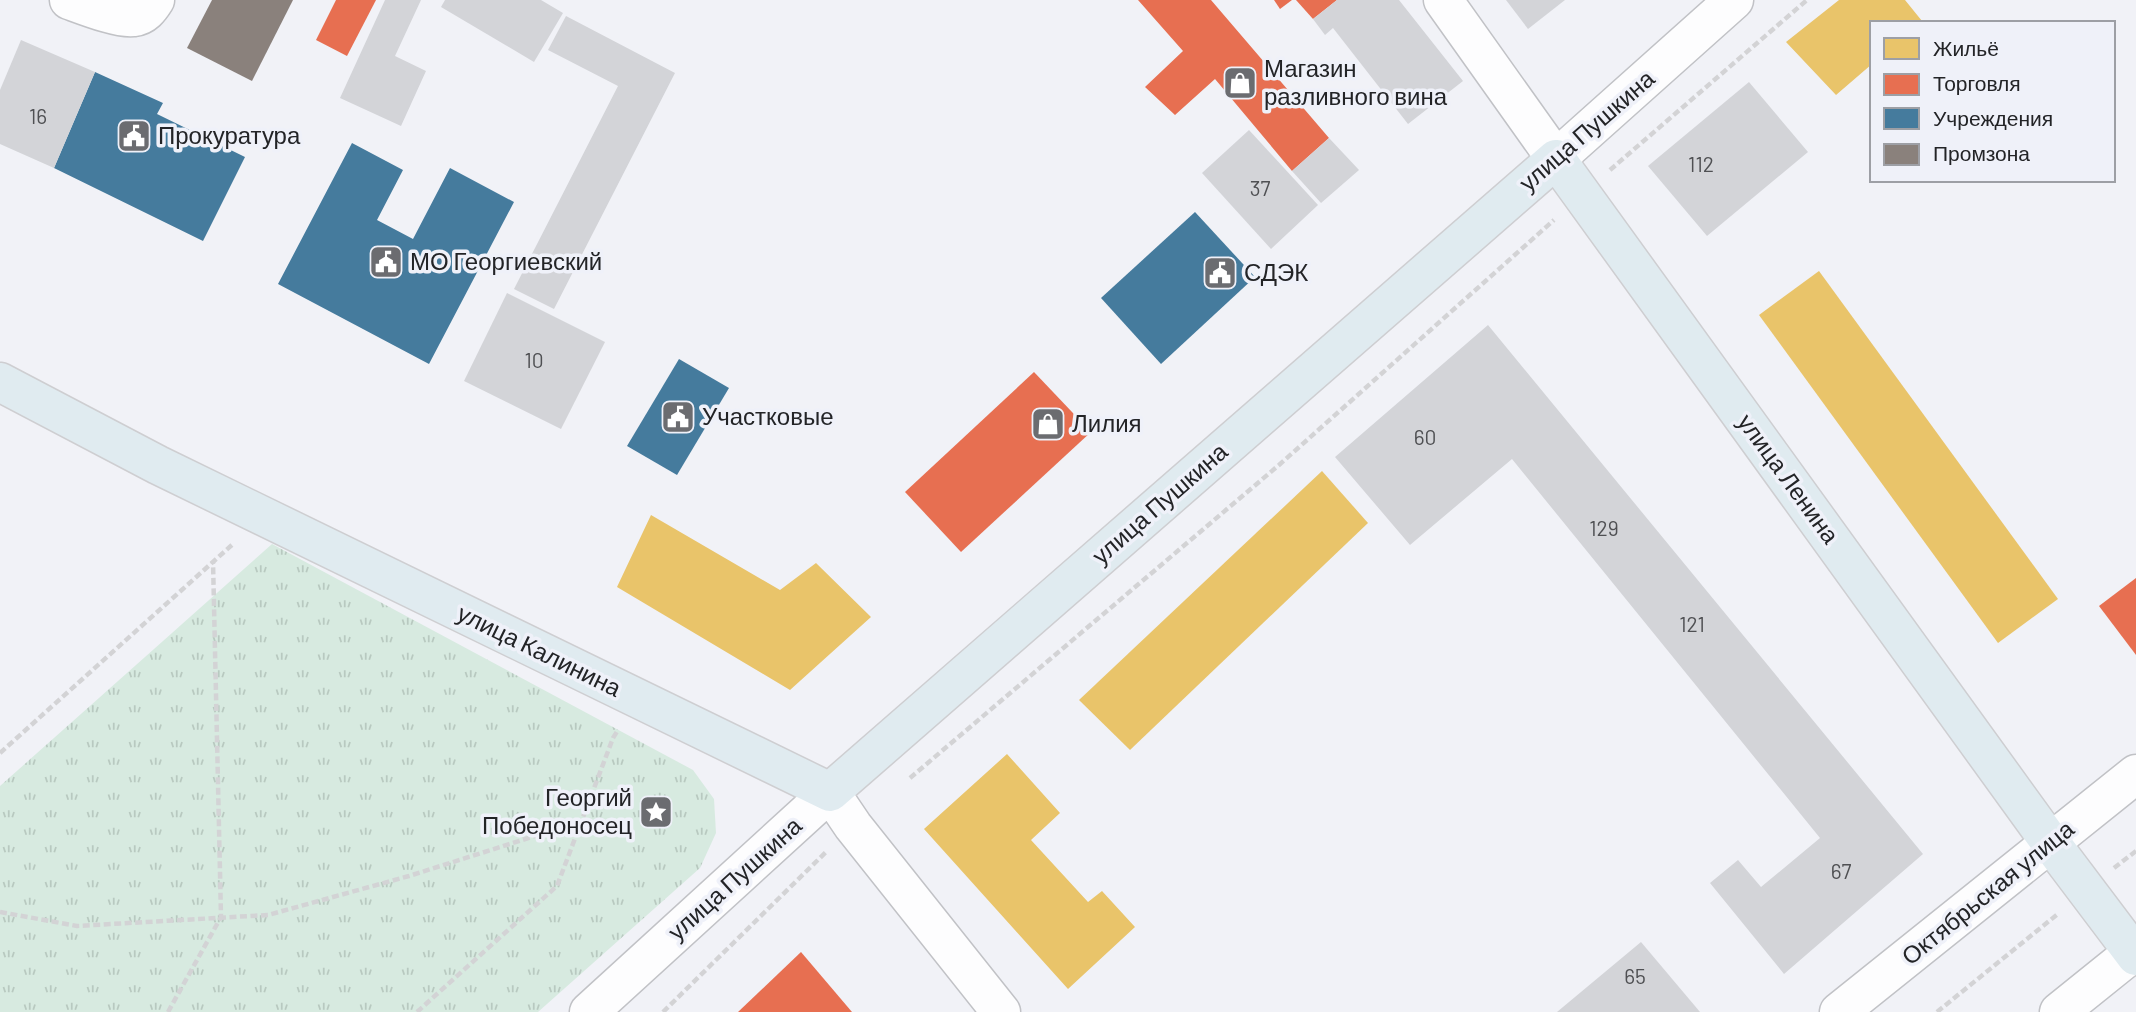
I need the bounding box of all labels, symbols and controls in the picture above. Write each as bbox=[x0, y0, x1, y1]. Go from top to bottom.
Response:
legend bbox=[1870, 21, 2115, 182]
text: Жильё bbox=[1933, 35, 1999, 60]
place label: Магазин разливного вина bbox=[1264, 53, 1448, 110]
street label: улица Пушкина bbox=[1512, 63, 1660, 197]
shop icon: Магазин разливного вина bbox=[1221, 64, 1259, 102]
text: Торговля bbox=[1933, 70, 2021, 95]
house number: 16 bbox=[29, 103, 47, 128]
text: Учреждения bbox=[1933, 105, 2053, 130]
public building icon: Прокуратура bbox=[115, 117, 153, 155]
place label: Прокуратура bbox=[158, 120, 301, 149]
text: Промзона bbox=[1933, 140, 2030, 165]
house number: 112 bbox=[1688, 151, 1714, 176]
house number: 37 bbox=[1250, 175, 1270, 200]
public building icon: МО Георгиевский bbox=[367, 243, 405, 281]
place label: МО Георгиевский bbox=[410, 246, 602, 275]
public building icon: СДЭК bbox=[1201, 254, 1239, 292]
place label: СДЭК bbox=[1244, 257, 1308, 286]
house number: 10 bbox=[524, 347, 544, 372]
public building icon: Участковые bbox=[659, 398, 697, 436]
place label: Участковые bbox=[702, 401, 834, 430]
shop icon: Лилия bbox=[1029, 405, 1067, 443]
place label: Лилия bbox=[1072, 408, 1142, 437]
street label: улица Ленина bbox=[1732, 408, 1846, 549]
house number: 60 bbox=[1414, 424, 1436, 449]
street label: улица Пушкина bbox=[1085, 436, 1233, 570]
house number: 129 bbox=[1589, 515, 1619, 540]
street label: улица Калинина bbox=[453, 597, 627, 702]
house number: 121 bbox=[1679, 611, 1705, 636]
place label: Георгий Победоносец bbox=[482, 782, 632, 839]
place icon: Георгий Победоносец bbox=[637, 793, 675, 831]
street label: улица Пушкина bbox=[661, 810, 807, 945]
street label: Октябрьская улица bbox=[1895, 813, 2080, 970]
house number: 67 bbox=[1831, 858, 1851, 883]
house number: 65 bbox=[1624, 963, 1646, 988]

